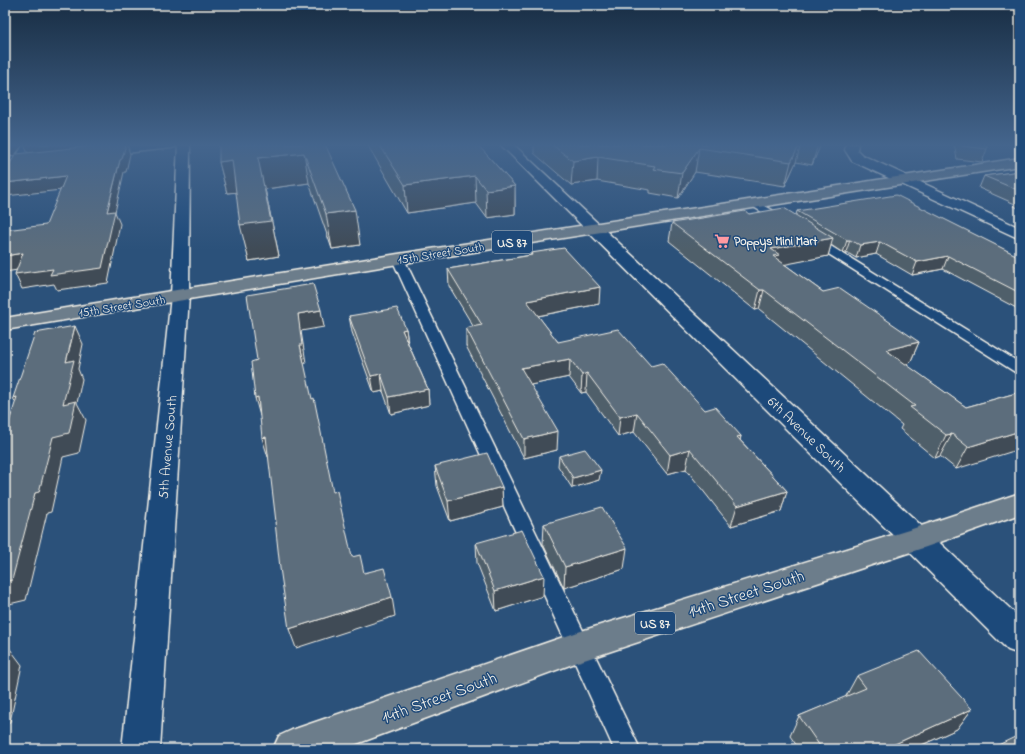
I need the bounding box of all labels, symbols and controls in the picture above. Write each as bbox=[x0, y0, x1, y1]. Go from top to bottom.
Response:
road number: US 87 bbox=[492, 231, 532, 253]
supermarket icon: Poppys Mini Mart bbox=[713, 232, 731, 250]
place label: Poppys Mini Mart bbox=[733, 233, 818, 253]
street label: 15th Street South bbox=[397, 238, 486, 270]
street label: 15th Street South bbox=[78, 291, 167, 323]
street label: 6th Avenue South bbox=[762, 392, 850, 478]
street label: 5th Avenue South bbox=[154, 395, 183, 500]
street label: 14th Street South bbox=[685, 564, 808, 625]
road number: US 87 bbox=[635, 612, 675, 634]
street label: 14th Street South bbox=[378, 666, 501, 731]

